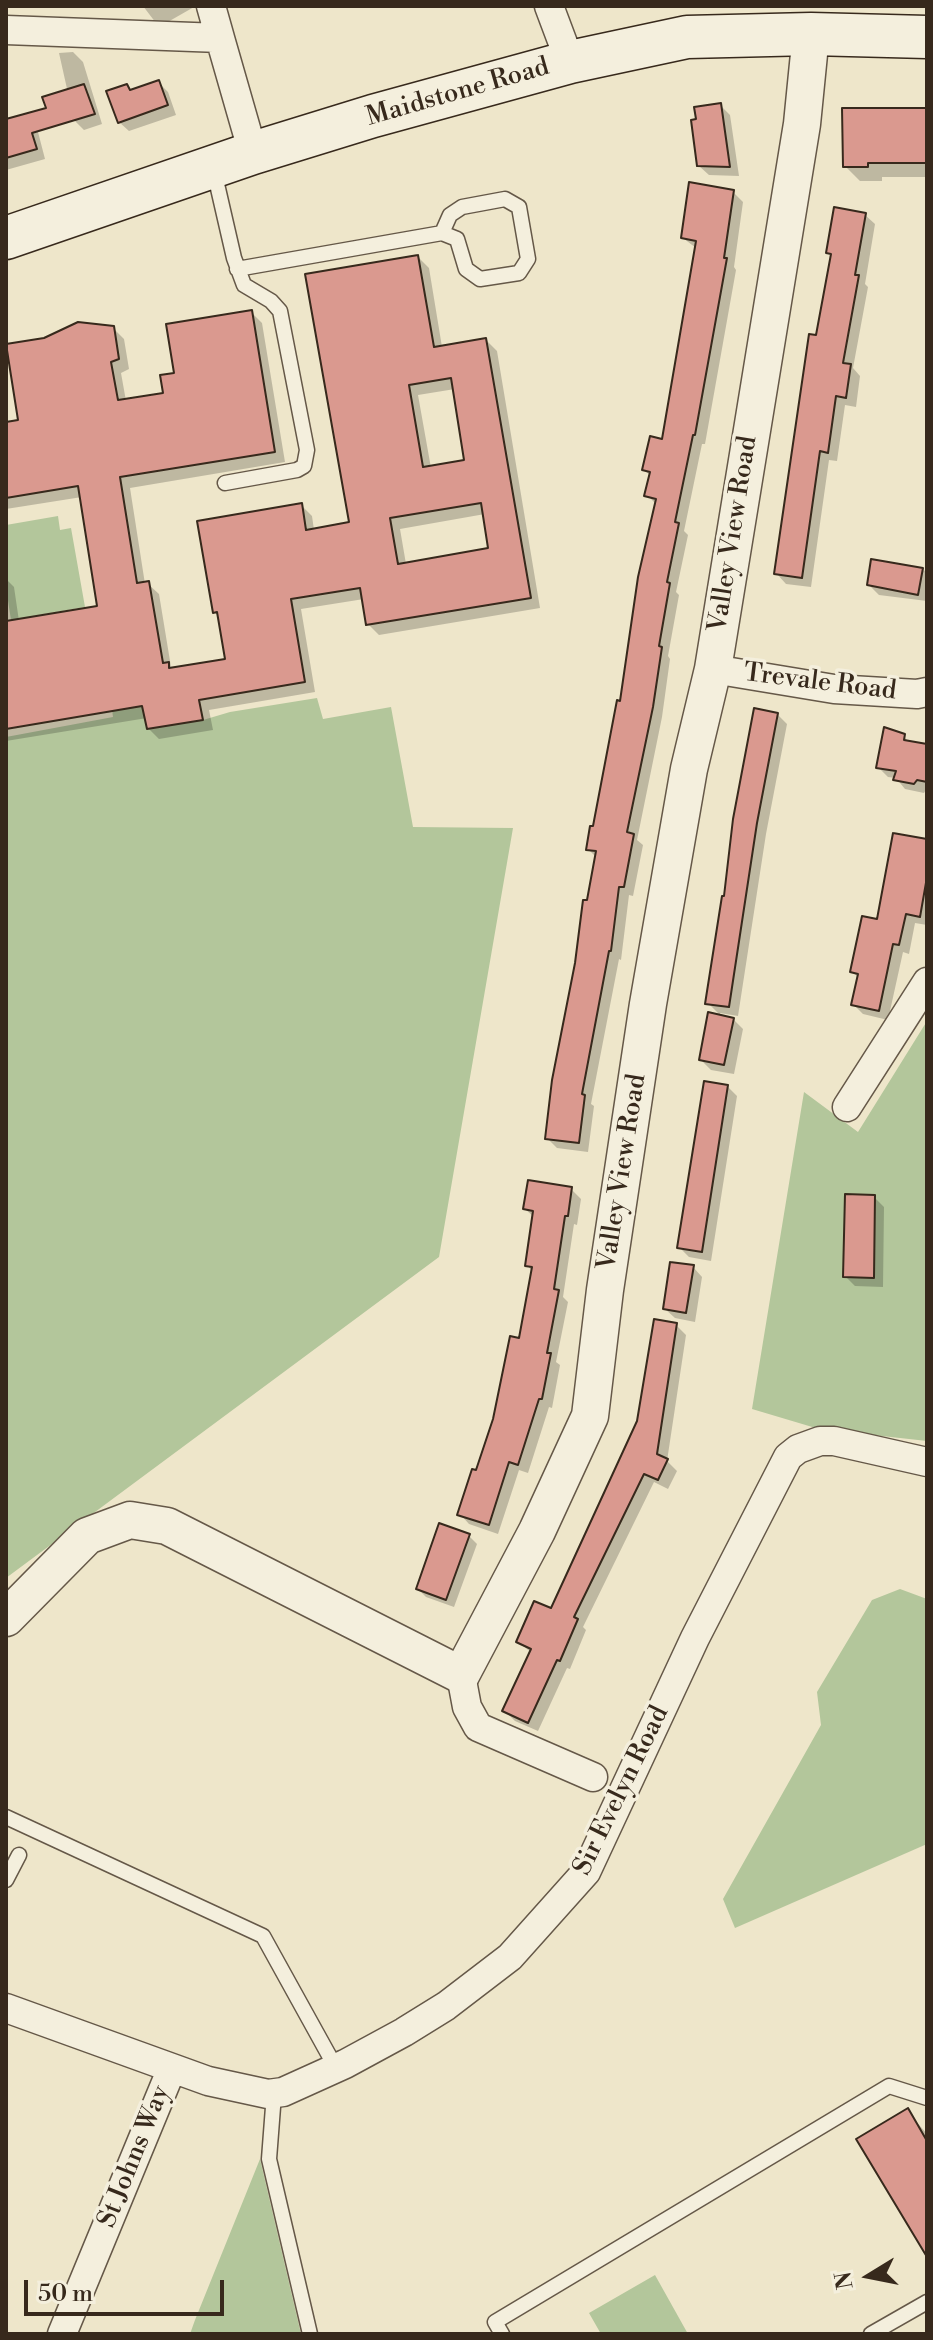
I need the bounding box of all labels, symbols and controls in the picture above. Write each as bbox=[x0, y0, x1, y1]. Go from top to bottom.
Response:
street label: Maidstone Road bbox=[363, 52, 553, 134]
street label: Valley View Road bbox=[703, 434, 765, 634]
street label: Trevale Road bbox=[742, 658, 898, 708]
street label: Valley View Road bbox=[592, 1072, 654, 1272]
street label: Sir Evelyn Road bbox=[568, 1701, 676, 1881]
street label: St Johns Way bbox=[92, 2081, 178, 2233]
north arrow bbox=[829, 2236, 909, 2316]
scale bar bbox=[28, 2264, 228, 2314]
text: N bbox=[830, 2269, 860, 2291]
text: 50 m bbox=[38, 2279, 93, 2309]

